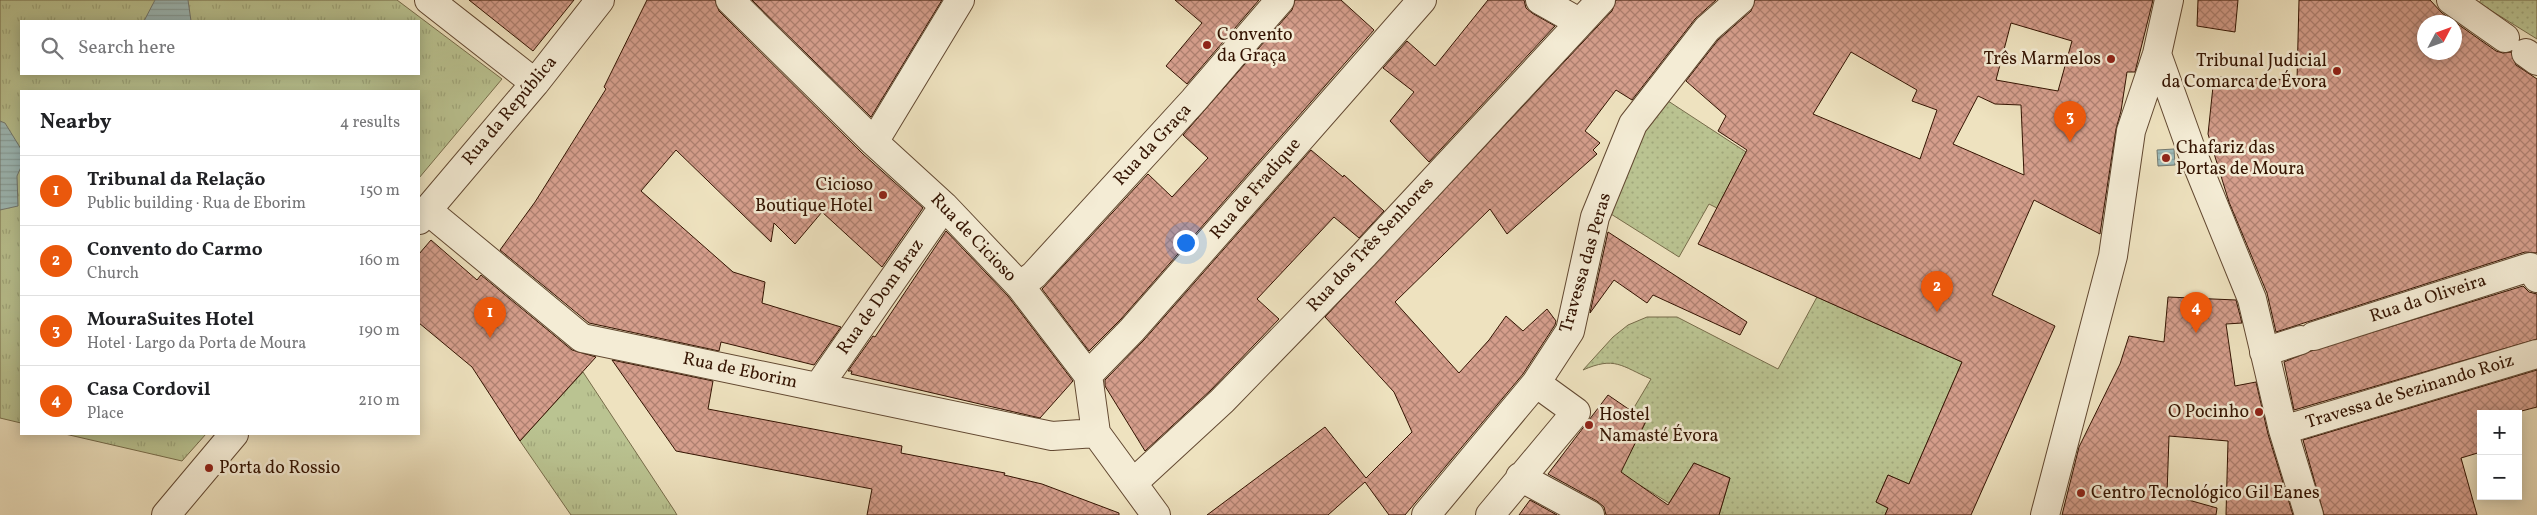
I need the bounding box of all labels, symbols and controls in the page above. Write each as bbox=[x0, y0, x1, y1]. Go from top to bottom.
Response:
north arrow bbox=[2417, 15, 2462, 60]
search box bbox=[20, 20, 420, 75]
place label: Convento da Graça bbox=[1217, 23, 1293, 69]
icon: search bbox=[38, 34, 66, 62]
text: Search here bbox=[78, 35, 175, 61]
marker: Convento da Graça bbox=[1201, 39, 1213, 51]
place label: Três Marmelos bbox=[1983, 47, 2101, 72]
place label: Tribunal Judicial da Comarca de Évora bbox=[2161, 49, 2327, 95]
street label: Rua da República bbox=[457, 51, 563, 171]
marker: Três Marmelos bbox=[2105, 53, 2117, 65]
marker: Tribunal Judicial da Comarca de Évora bbox=[2331, 65, 2343, 77]
street label: Rua da Graça bbox=[1108, 98, 1198, 192]
pin: 3 bbox=[2054, 101, 2086, 142]
text: Nearby bbox=[40, 108, 111, 137]
text: 4 results bbox=[340, 112, 400, 134]
street label: Rua de Fradique bbox=[1205, 133, 1307, 245]
place label: Chafariz das Portas de Moura bbox=[2176, 136, 2305, 182]
marker: Chafariz das Portas de Moura bbox=[2160, 152, 2172, 164]
text: Tribunal da Relação bbox=[87, 167, 265, 193]
street label: Rua dos Três Senhores bbox=[1302, 172, 1440, 318]
place label: Cicioso Boutique Hotel bbox=[755, 173, 873, 219]
text: 1 bbox=[53, 180, 59, 202]
text: 150 m bbox=[359, 180, 400, 202]
street label: Rua de Cicioso bbox=[924, 188, 1022, 288]
marker: Cicioso Boutique Hotel bbox=[877, 189, 889, 201]
street label: Travessa das Peras bbox=[1554, 190, 1618, 336]
text: Public building · Rua de Eborim bbox=[87, 193, 306, 215]
your location bbox=[1173, 230, 1199, 256]
street label: Rua de Dom Braz bbox=[832, 234, 930, 360]
text: Convento do Carmo bbox=[87, 237, 263, 263]
text: 2 bbox=[52, 250, 60, 272]
text: 160 m bbox=[359, 250, 400, 272]
text: Church bbox=[87, 263, 139, 285]
street label: Rua da Oliveira bbox=[2366, 268, 2490, 330]
pin: 2 bbox=[1921, 271, 1953, 312]
pin: 4 bbox=[2180, 292, 2212, 333]
pin: 1 bbox=[474, 297, 506, 338]
text: MouraSuites Hotel bbox=[87, 307, 254, 333]
text: 3 bbox=[52, 320, 60, 342]
text: 190 m bbox=[358, 320, 400, 342]
text: Hotel · Largo da Porta de Moura bbox=[87, 333, 306, 355]
street label: Rua de Eborim bbox=[680, 347, 800, 395]
street label: Travessa de Sezinando Roiz bbox=[2303, 348, 2517, 436]
text: Casa Cordovil bbox=[87, 377, 210, 403]
text: 4 bbox=[51, 390, 61, 412]
text: 210 m bbox=[358, 390, 400, 412]
place label: O Pocinho bbox=[2168, 400, 2249, 425]
text: Place bbox=[87, 403, 124, 425]
place label: Hostel Namasté Évora bbox=[1599, 403, 1718, 449]
marker: O Pocinho bbox=[2253, 406, 2265, 418]
map controls bbox=[2477, 410, 2522, 500]
button: + bbox=[2477, 410, 2522, 455]
marker: Hostel Namasté Évora bbox=[1583, 419, 1595, 431]
button: − bbox=[2477, 455, 2522, 500]
place label: Porta do Rossio bbox=[219, 456, 340, 481]
marker: Porta do Rossio bbox=[203, 462, 215, 474]
place label: Centro Tecnológico Gil Eanes bbox=[2091, 481, 2320, 506]
marker: Centro Tecnológico Gil Eanes bbox=[2075, 487, 2087, 499]

